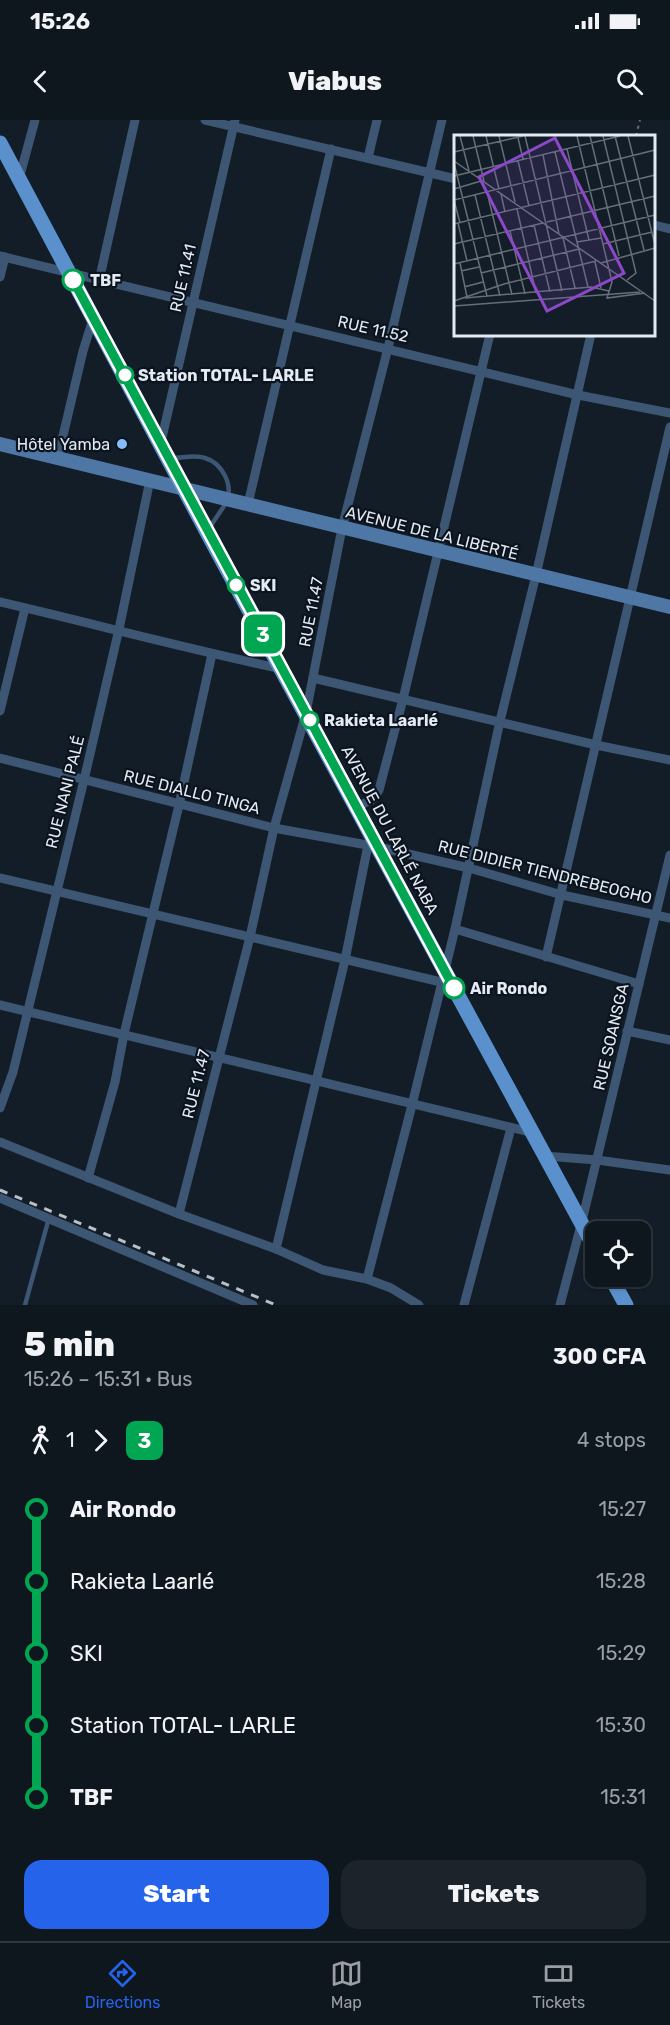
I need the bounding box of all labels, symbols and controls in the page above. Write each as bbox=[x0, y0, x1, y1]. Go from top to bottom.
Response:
text: 15:26 bbox=[30, 8, 90, 35]
icon: back bbox=[24, 65, 57, 98]
text: Viabus bbox=[288, 65, 382, 97]
icon: search bbox=[613, 65, 646, 98]
inset map bbox=[454, 135, 655, 336]
street label: RUE 11.41 bbox=[166, 242, 200, 314]
marker: TBF bbox=[62, 269, 84, 291]
place label: TBF bbox=[90, 271, 121, 290]
street label: RUE 11.52 bbox=[336, 312, 410, 346]
marker: Station TOTAL- LARLE bbox=[116, 366, 134, 384]
place label: Station TOTAL- LARLE bbox=[138, 366, 314, 385]
place label: Hôtel Yamba bbox=[17, 435, 110, 454]
marker: Hôtel Yamba bbox=[115, 437, 129, 451]
street label: AVENUE DE LA LIBERTÉ bbox=[344, 502, 520, 564]
marker: SKI bbox=[227, 576, 245, 594]
place label: SKI bbox=[250, 576, 276, 595]
street label: RUE 11.47 bbox=[295, 576, 327, 648]
line badge: 3 bbox=[244, 614, 282, 654]
text: 3 bbox=[256, 622, 270, 647]
marker: Rakieta Laarlé bbox=[301, 711, 319, 729]
place label: Rakieta Laarlé bbox=[324, 711, 438, 730]
street label: RUE NANI PALÉ bbox=[42, 734, 88, 850]
street label: AVENUE DU LARLÉ NABA bbox=[337, 742, 443, 918]
street label: RUE DIALLO TINGA bbox=[122, 766, 262, 818]
street label: RUE DIDIER TIENDREBEOGHO bbox=[436, 836, 654, 908]
marker: Air Rondo bbox=[443, 977, 465, 999]
place label: Air Rondo bbox=[470, 979, 548, 998]
street label: RUE SOANSGA bbox=[589, 981, 633, 1092]
street label: RUE 11.47 bbox=[178, 1047, 214, 1121]
map controls bbox=[585, 1221, 651, 1287]
button: locate bbox=[585, 1221, 651, 1287]
text: 5 min bbox=[24, 1325, 115, 1364]
text: 300 CFA bbox=[553, 1343, 646, 1370]
text: 15:26 – 15:31 · Bus bbox=[24, 1367, 192, 1391]
icon: walk bbox=[24, 1424, 57, 1457]
icon: forward bbox=[84, 1424, 117, 1457]
text: 1 bbox=[66, 1428, 75, 1452]
text: 3 bbox=[138, 1428, 151, 1453]
text: 4 stops bbox=[577, 1428, 646, 1452]
text: Air Rondo bbox=[70, 1496, 176, 1523]
text: 15:27 bbox=[598, 1497, 646, 1521]
text: Rakieta Laarlé bbox=[70, 1568, 214, 1595]
text: 15:28 bbox=[596, 1569, 646, 1593]
text: SKI bbox=[70, 1640, 103, 1667]
text: 15:29 bbox=[597, 1641, 646, 1665]
text: Station TOTAL- LARLE bbox=[70, 1712, 296, 1739]
text: 15:30 bbox=[596, 1713, 646, 1737]
text: TBF bbox=[70, 1784, 113, 1811]
text: 15:31 bbox=[600, 1785, 646, 1809]
button: Start bbox=[24, 1860, 329, 1929]
button: Tickets bbox=[341, 1860, 646, 1929]
tab: Directions bbox=[85, 1957, 160, 2012]
tab: Map bbox=[330, 1957, 363, 2012]
tab: Tickets bbox=[532, 1957, 585, 2012]

